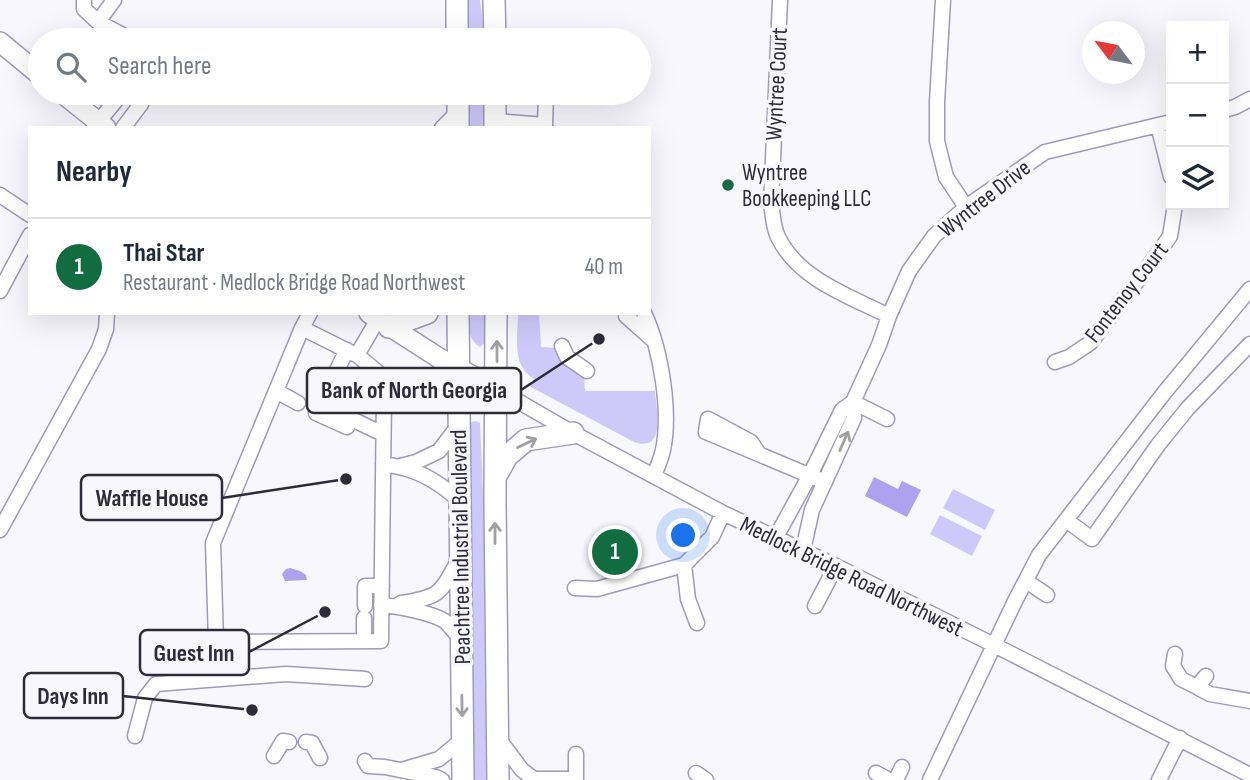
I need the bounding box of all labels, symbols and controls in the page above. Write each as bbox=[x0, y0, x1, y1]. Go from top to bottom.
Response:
north arrow bbox=[1082, 21, 1145, 84]
map controls bbox=[1166, 21, 1229, 210]
button: + bbox=[1166, 21, 1229, 84]
street label: Wyntree Court bbox=[760, 27, 794, 141]
search box bbox=[28, 28, 651, 105]
icon: search bbox=[52, 48, 90, 86]
text: Search here bbox=[108, 51, 211, 82]
button: − bbox=[1166, 84, 1229, 147]
button: layers bbox=[1166, 147, 1229, 210]
text: Nearby bbox=[56, 154, 132, 190]
street label: Wyntree Drive bbox=[933, 154, 1036, 243]
place label: Wyntree Bookkeeping LLC bbox=[742, 159, 871, 213]
marker: Wyntree Bookkeeping LLC bbox=[720, 177, 736, 193]
street label: Fontenoy Court bbox=[1079, 237, 1175, 348]
text: Thai Star bbox=[123, 238, 205, 269]
text: 1 bbox=[74, 253, 84, 281]
text: 40 m bbox=[585, 253, 623, 281]
text: Restaurant · Medlock Bridge Road Northwest bbox=[123, 269, 465, 297]
one-way arrow bbox=[490, 340, 504, 363]
callout: Bank of North Georgia bbox=[307, 368, 521, 413]
text: Bank of North Georgia bbox=[321, 376, 507, 405]
street label: Peachtree Industrial Boulevard bbox=[445, 429, 477, 665]
one-way arrow bbox=[838, 431, 851, 452]
one-way arrow bbox=[517, 436, 538, 449]
callout: Waffle House bbox=[81, 475, 222, 520]
text: Waffle House bbox=[95, 484, 209, 513]
street label: Medlock Bridge Road Northwest bbox=[735, 511, 968, 643]
your location bbox=[666, 518, 700, 552]
one-way arrow bbox=[488, 521, 502, 544]
pin: 1 bbox=[592, 526, 638, 578]
callout: Guest Inn bbox=[140, 630, 249, 675]
text: Guest Inn bbox=[154, 639, 234, 668]
callout: Days Inn bbox=[24, 673, 123, 718]
text: Days Inn bbox=[37, 682, 109, 711]
one-way arrow bbox=[455, 694, 469, 717]

